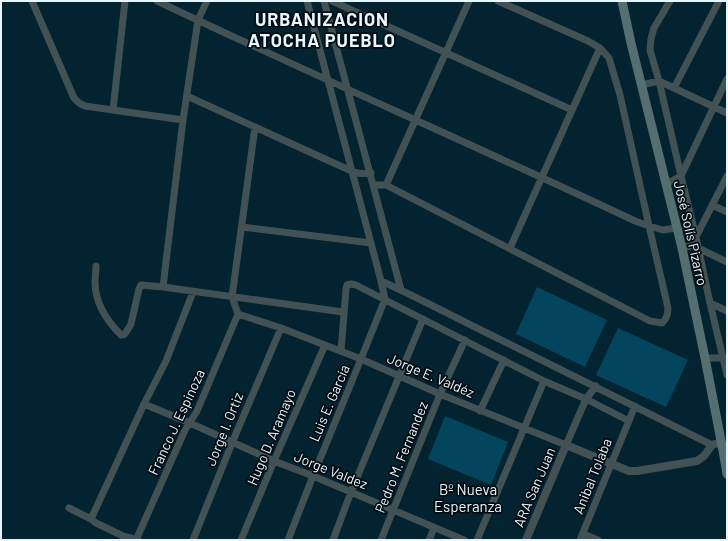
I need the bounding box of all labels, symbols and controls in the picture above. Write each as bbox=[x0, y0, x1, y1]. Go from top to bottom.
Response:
district label: URBANIZACION ATOCHA PUEBLO bbox=[248, 8, 396, 51]
street label: José Solís Pizarro bbox=[671, 179, 711, 287]
street label: Jorge E. Valdéz bbox=[385, 349, 477, 401]
street label: Luis E. García bbox=[305, 362, 353, 444]
street label: Franco J. Espinoza bbox=[144, 366, 208, 478]
street label: Hugo D. Aramayo bbox=[243, 386, 299, 488]
street label: Jorge I. Ortiz bbox=[202, 390, 246, 468]
street label: Pedro M. Fernandez bbox=[371, 399, 431, 515]
street label: Anibal Tolaba bbox=[569, 436, 615, 516]
street label: ARA San Juan bbox=[510, 445, 558, 529]
street label: Jorge Valdez bbox=[292, 448, 370, 492]
district label: Bº Nueva Esperanza bbox=[434, 480, 502, 515]

